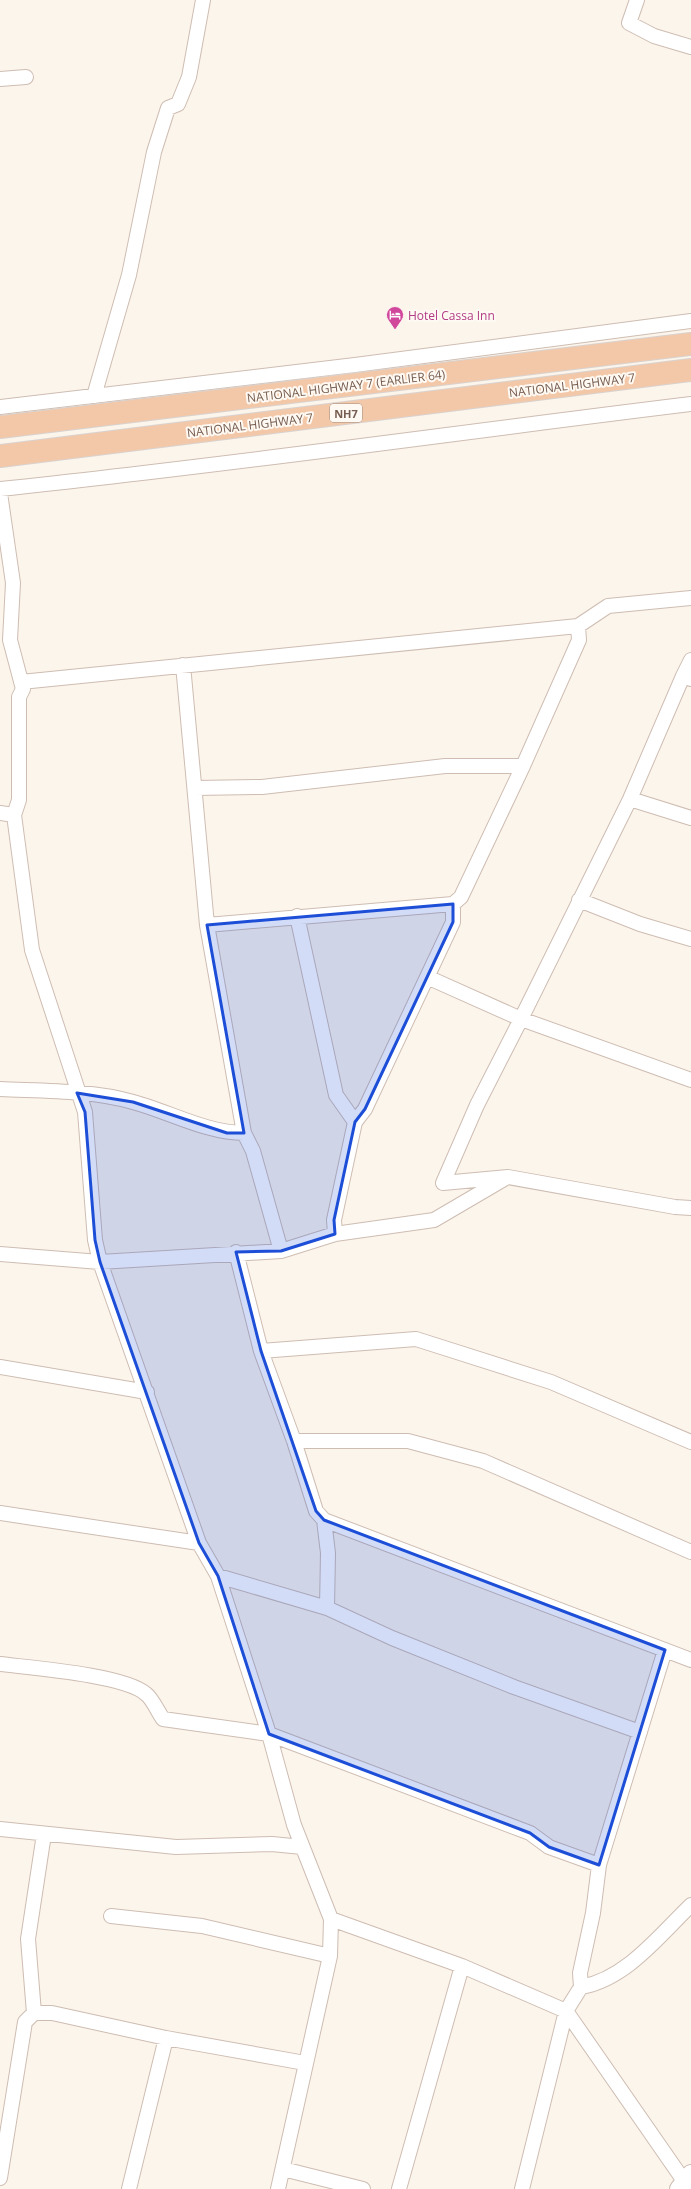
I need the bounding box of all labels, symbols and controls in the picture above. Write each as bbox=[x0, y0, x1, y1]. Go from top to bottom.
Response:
hotel icon: Hotel Cassa Inn bbox=[385, 305, 405, 330]
place label: Hotel Cassa Inn bbox=[408, 307, 495, 324]
street label: NATIONAL HIGHWAY 7 (EARLIER 64) bbox=[246, 365, 446, 407]
street label: NATIONAL HIGHWAY 7 bbox=[508, 369, 636, 401]
road number: NH7 bbox=[330, 404, 362, 422]
street label: NATIONAL HIGHWAY 7 bbox=[186, 409, 314, 441]

